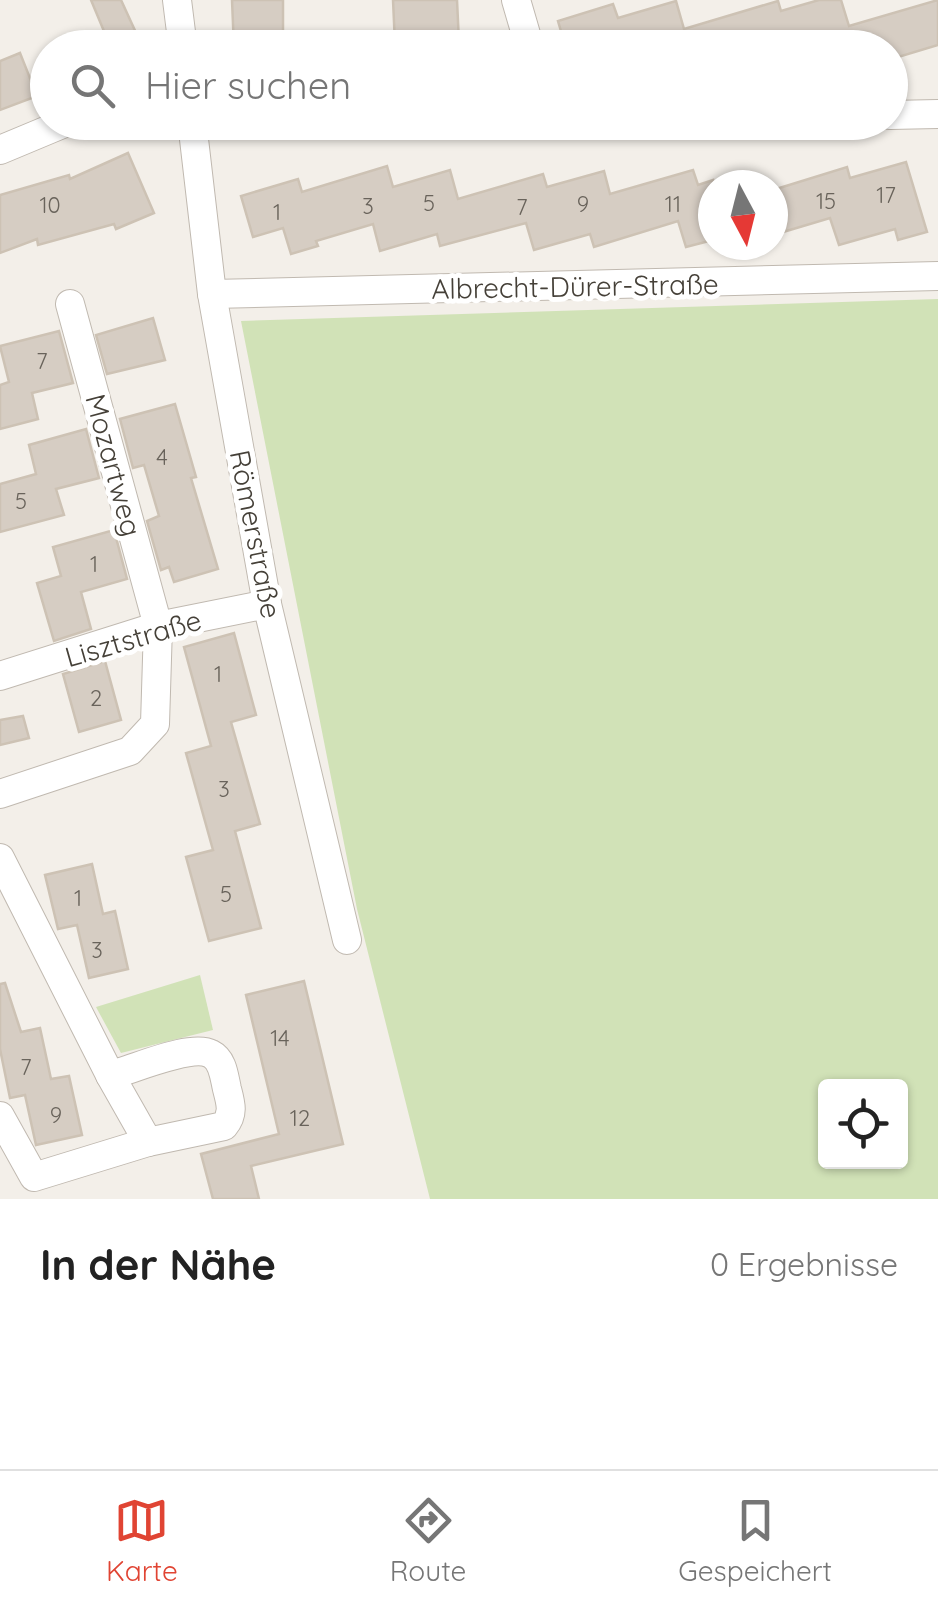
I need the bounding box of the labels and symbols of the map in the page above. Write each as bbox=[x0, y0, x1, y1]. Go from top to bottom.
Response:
north arrow bbox=[698, 170, 788, 260]
house number: 17 bbox=[876, 181, 896, 209]
house number: 15 bbox=[816, 187, 836, 215]
house number: 5 bbox=[423, 189, 435, 217]
house number: 9 bbox=[577, 190, 589, 218]
house number: 11 bbox=[665, 190, 681, 218]
house number: 10 bbox=[39, 191, 61, 219]
house number: 3 bbox=[362, 192, 374, 220]
house number: 7 bbox=[516, 193, 528, 221]
house number: 1 bbox=[273, 198, 281, 226]
street label: Albrecht-Dürer-Straße bbox=[431, 266, 719, 306]
house number: 7 bbox=[36, 347, 48, 375]
street label: Mozartweg bbox=[78, 390, 150, 540]
house number: 4 bbox=[156, 443, 168, 471]
street label: Römerstraße bbox=[223, 447, 289, 621]
house number: 5 bbox=[15, 487, 27, 515]
house number: 1 bbox=[90, 550, 98, 578]
street label: Lisztstraße bbox=[61, 602, 205, 674]
house number: 1 bbox=[214, 660, 222, 688]
house number: 2 bbox=[90, 684, 102, 712]
house number: 3 bbox=[218, 775, 230, 803]
house number: 5 bbox=[220, 880, 232, 908]
house number: 1 bbox=[74, 884, 82, 912]
house number: 3 bbox=[91, 936, 103, 964]
house number: 14 bbox=[270, 1024, 290, 1052]
house number: 7 bbox=[20, 1053, 32, 1081]
house number: 9 bbox=[50, 1101, 62, 1129]
house number: 12 bbox=[290, 1104, 310, 1132]

